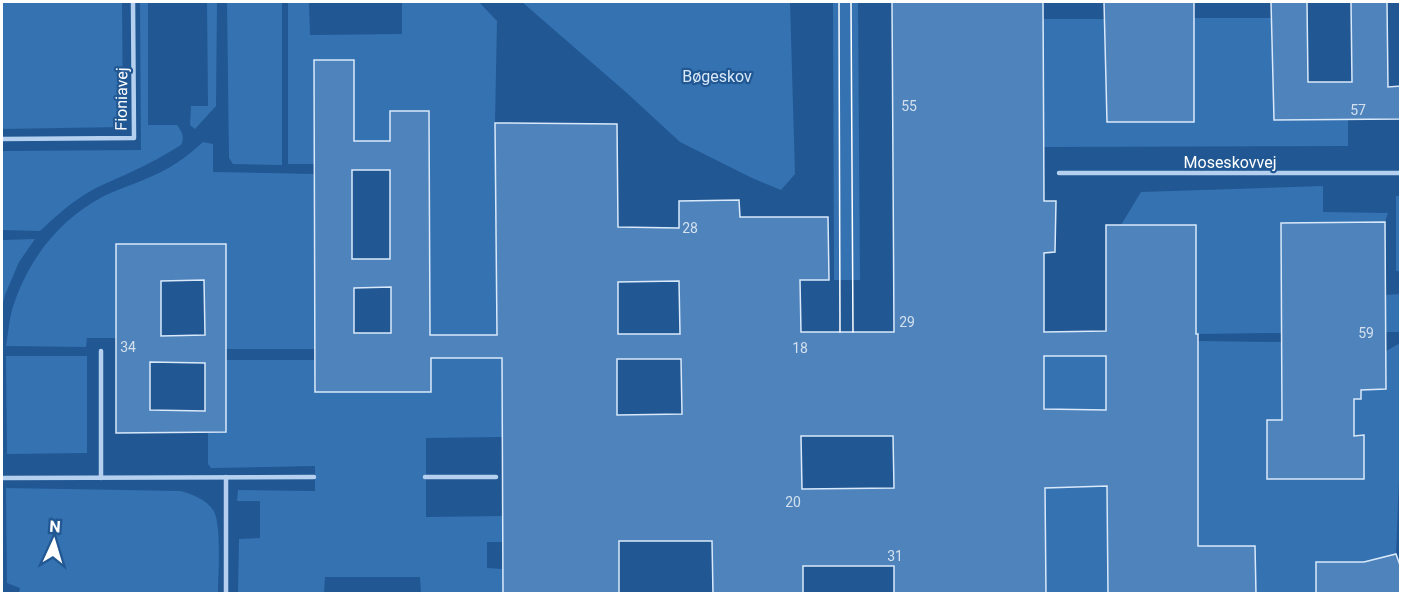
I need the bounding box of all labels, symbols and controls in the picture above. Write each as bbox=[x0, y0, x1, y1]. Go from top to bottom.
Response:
street label: Fioniavej bbox=[111, 67, 132, 131]
park label: Bøgeskov bbox=[682, 67, 752, 86]
house number: 55 bbox=[901, 98, 917, 114]
house number: 57 bbox=[1350, 102, 1366, 118]
street label: Moseskovvej bbox=[1184, 153, 1276, 172]
house number: 28 bbox=[682, 220, 698, 236]
house number: 29 bbox=[899, 314, 915, 330]
house number: 59 bbox=[1358, 325, 1374, 341]
house number: 34 bbox=[120, 339, 136, 355]
house number: 18 bbox=[792, 340, 808, 356]
house number: 20 bbox=[785, 494, 801, 510]
north arrow bbox=[24, 511, 84, 571]
text: N bbox=[49, 517, 61, 536]
house number: 31 bbox=[887, 548, 903, 564]

